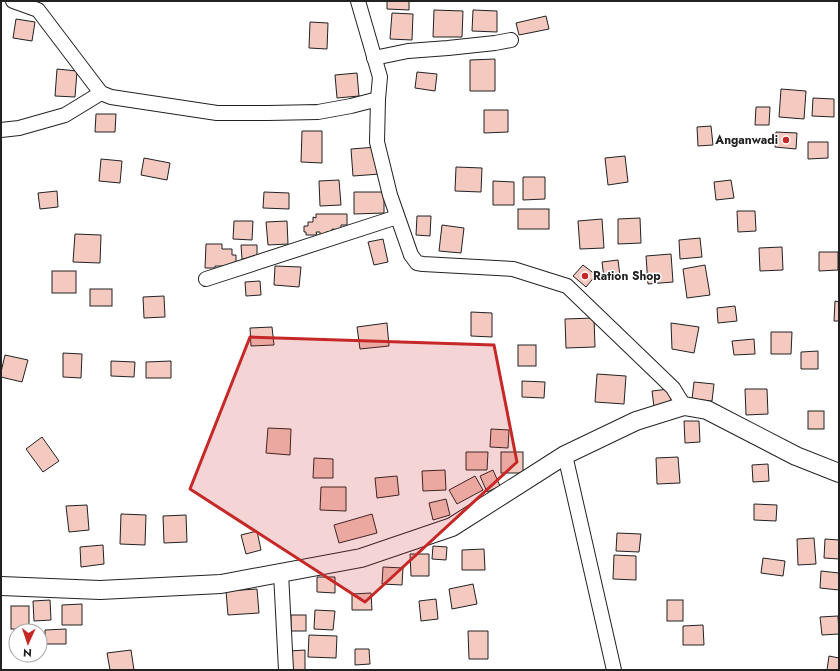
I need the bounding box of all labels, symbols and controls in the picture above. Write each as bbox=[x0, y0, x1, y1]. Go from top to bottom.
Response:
place label: Anganwadi bbox=[714, 131, 778, 149]
marker: Anganwadi bbox=[781, 135, 791, 145]
place label: Ration Shop bbox=[593, 267, 661, 285]
marker: Ration Shop bbox=[580, 271, 590, 281]
north arrow bbox=[8, 623, 48, 663]
text: N bbox=[23, 645, 32, 661]

